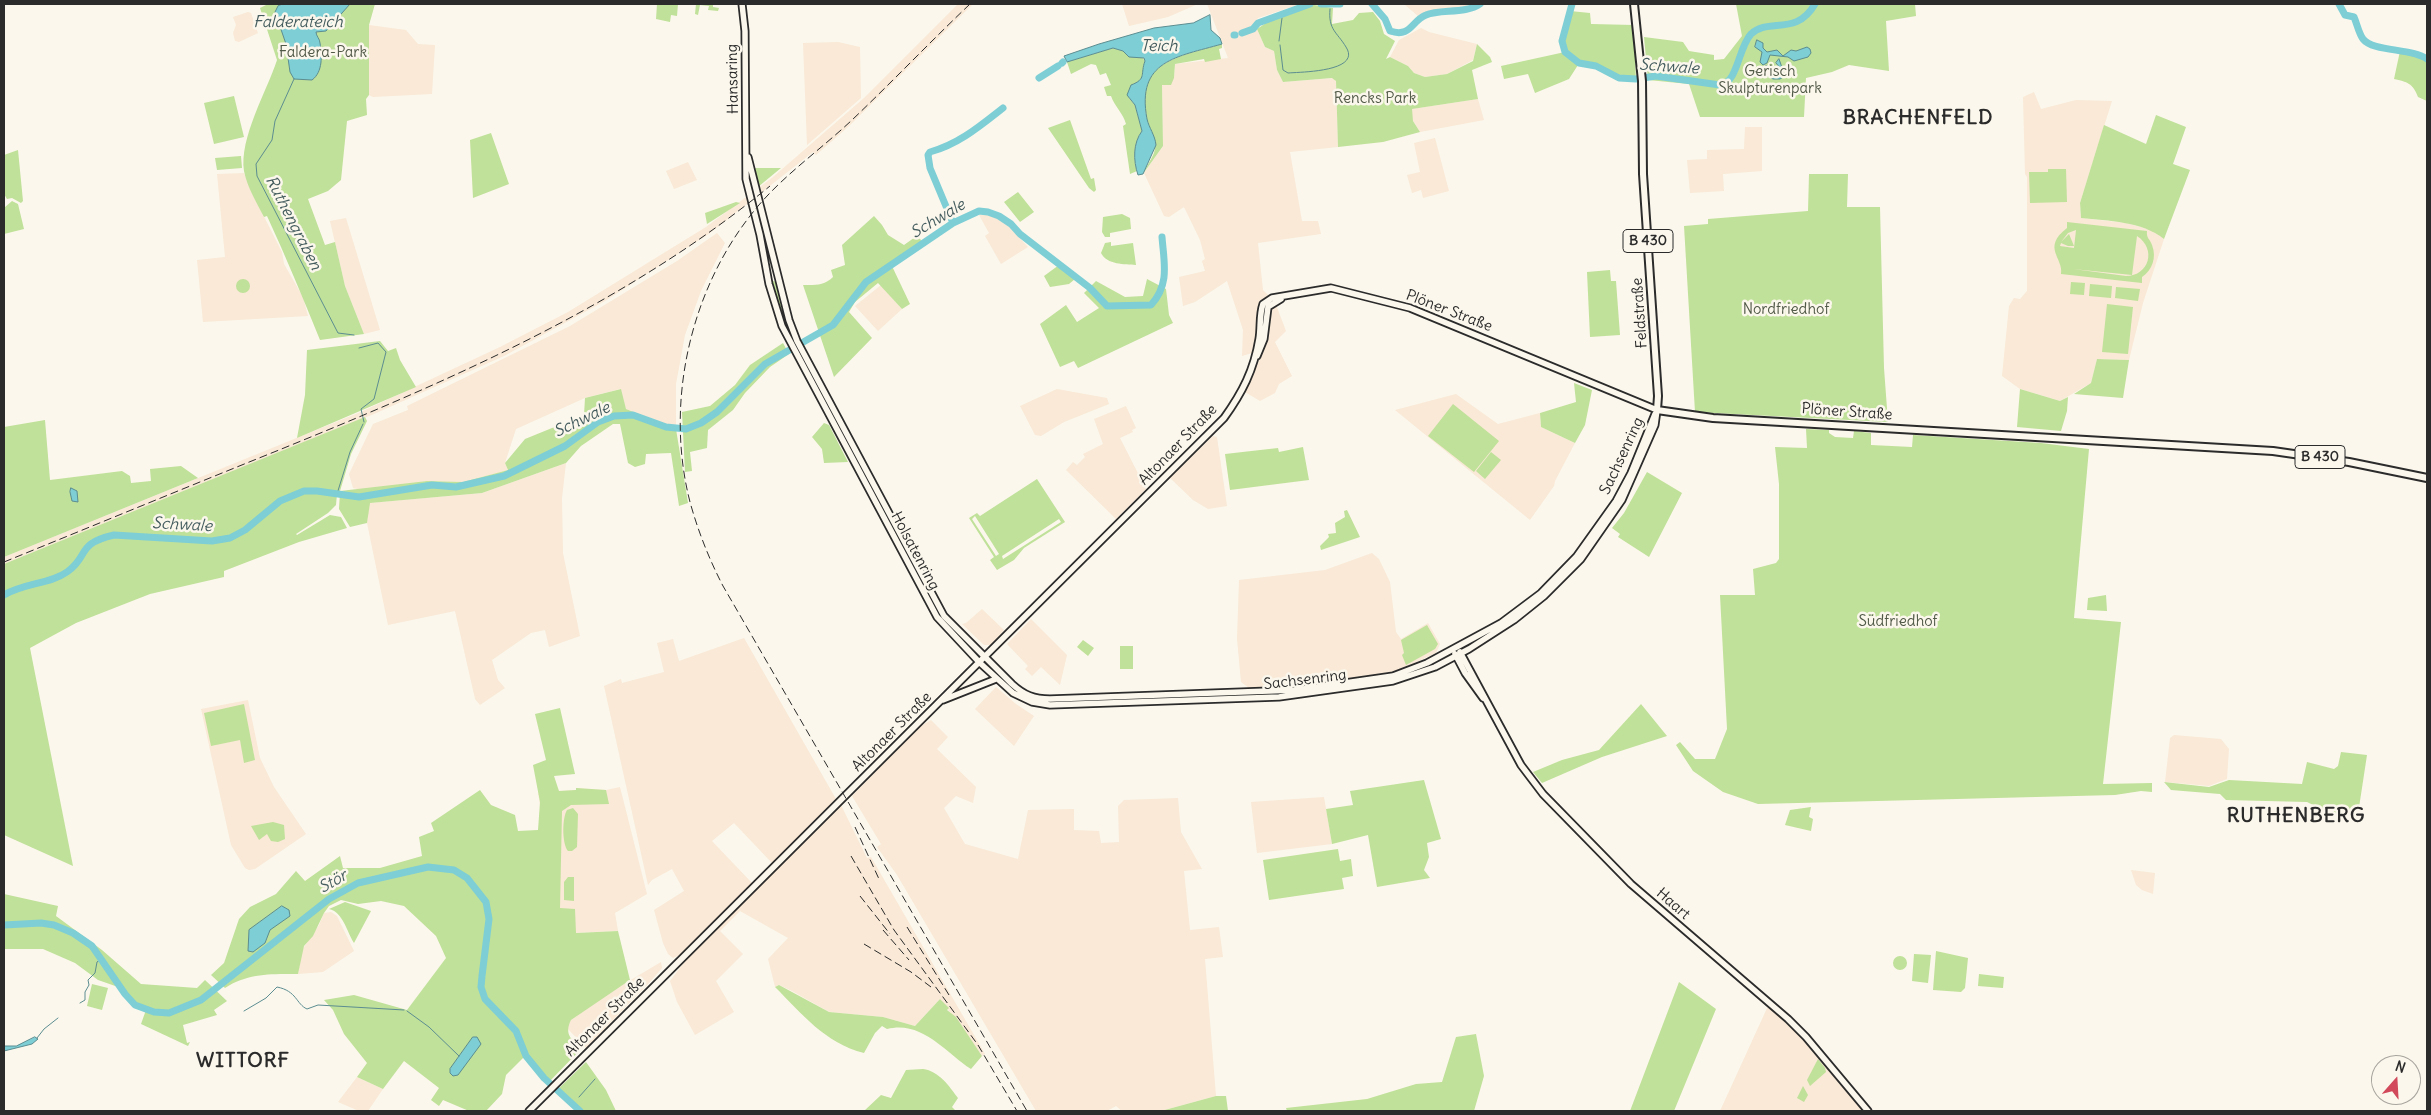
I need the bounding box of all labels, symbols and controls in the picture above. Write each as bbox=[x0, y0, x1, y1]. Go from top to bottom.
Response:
water label: Falderateich bbox=[253, 12, 343, 32]
water label: Teich bbox=[1141, 36, 1177, 56]
park label: Faldera-Park bbox=[279, 44, 367, 62]
street label: Hansaring bbox=[723, 44, 743, 114]
water label: Schwale bbox=[1638, 55, 1700, 79]
park label: Gerisch Skulpturenpark bbox=[1718, 63, 1822, 98]
park label: Rencks Park bbox=[1334, 90, 1416, 108]
district label: BRACHENFELD bbox=[1841, 106, 1995, 130]
water label: Ruthengraben bbox=[261, 173, 325, 273]
water label: Schwale bbox=[907, 195, 969, 243]
road number: B 430 bbox=[1623, 230, 1673, 252]
street label: Feldstraße bbox=[1629, 277, 1651, 349]
street label: Plöner Straße bbox=[1403, 286, 1495, 336]
park label: Nordfriedhof bbox=[1743, 301, 1829, 319]
water label: Schwale bbox=[551, 398, 613, 442]
street label: Plöner Straße bbox=[1801, 400, 1893, 424]
street label: Altonaer Straße bbox=[1135, 401, 1221, 489]
street label: Sachsenring bbox=[1596, 414, 1648, 498]
road number: B 430 bbox=[2295, 446, 2345, 468]
street label: Holsatenring bbox=[887, 509, 943, 593]
water label: Schwale bbox=[151, 514, 213, 536]
park label: Südfriedhof bbox=[1858, 613, 1938, 631]
street label: Sachsenring bbox=[1263, 666, 1347, 694]
street label: Altonaer Straße bbox=[848, 688, 936, 776]
district label: RUTHENBERG bbox=[2225, 804, 2367, 828]
water label: Stör bbox=[315, 866, 351, 898]
street label: Haart bbox=[1652, 884, 1694, 924]
street label: Altonaer Straße bbox=[561, 973, 649, 1061]
district label: WITTORF bbox=[195, 1049, 291, 1073]
north arrow bbox=[2371, 1055, 2421, 1105]
text: N bbox=[2393, 1057, 2408, 1077]

